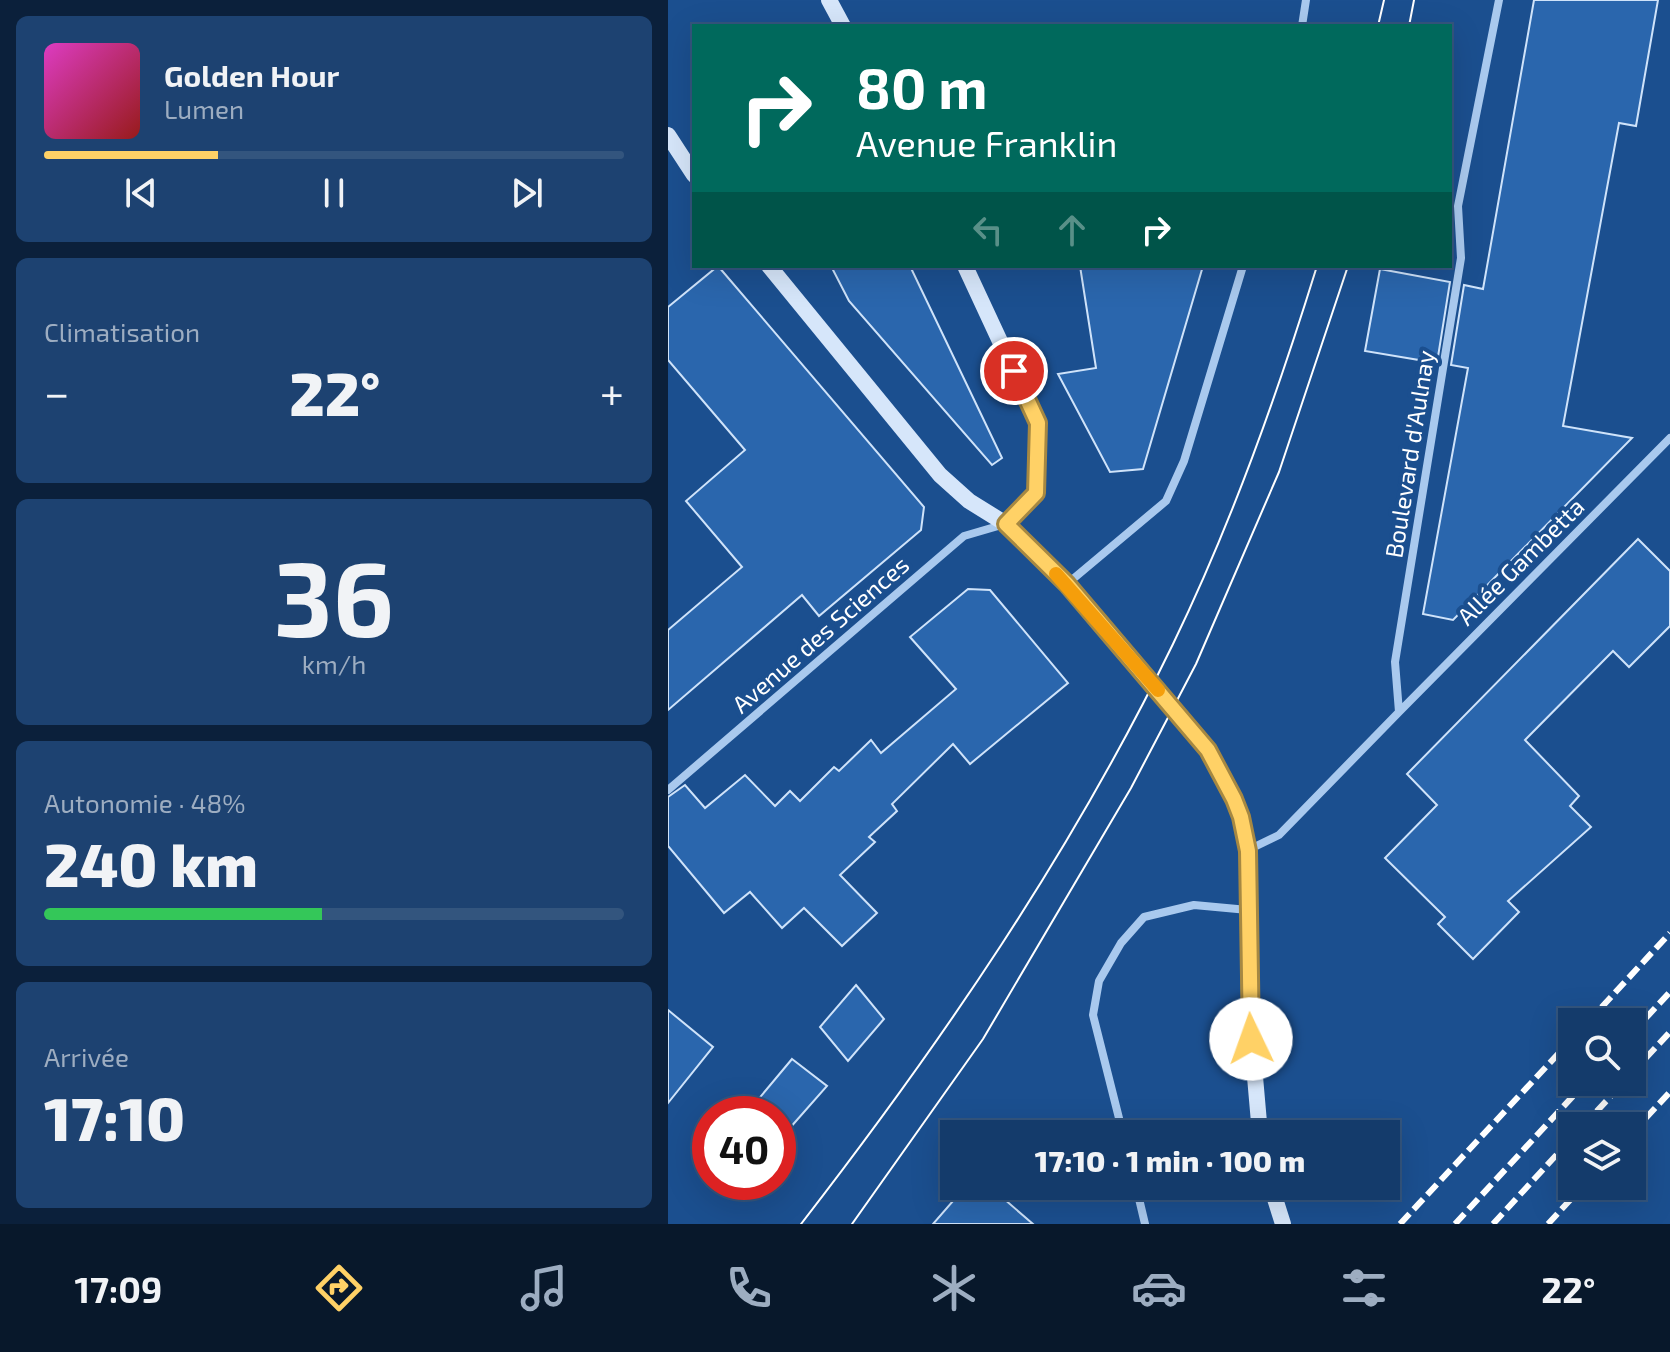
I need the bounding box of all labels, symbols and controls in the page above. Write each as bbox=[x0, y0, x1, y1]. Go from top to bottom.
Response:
text: 80 m bbox=[856, 53, 988, 120]
icon: right bbox=[724, 56, 828, 160]
text: Golden Hour bbox=[164, 57, 339, 93]
text: Lumen bbox=[164, 93, 244, 124]
text: Avenue Franklin bbox=[856, 121, 1117, 164]
icon: previous bbox=[119, 171, 163, 215]
icon: pause bbox=[312, 171, 356, 215]
icon: next bbox=[505, 171, 549, 215]
icon: left bbox=[966, 208, 1010, 252]
icon: ahead bbox=[1050, 208, 1094, 252]
icon: right bbox=[1134, 208, 1178, 252]
text: Climatisation bbox=[44, 316, 200, 347]
pin bbox=[980, 337, 1048, 405]
street label: Boulevard d'Aulnay bbox=[1378, 348, 1440, 560]
icon: arrive bbox=[992, 349, 1036, 393]
text: 22° bbox=[289, 356, 380, 428]
text: − bbox=[44, 365, 70, 418]
text: + bbox=[600, 365, 624, 418]
street label: Allée Gambetta bbox=[1450, 491, 1590, 631]
text: 36 bbox=[274, 533, 394, 658]
street label: Avenue des Sciences bbox=[726, 549, 914, 719]
text: km/h bbox=[302, 648, 366, 679]
text: Autonomie · 48% bbox=[44, 787, 245, 818]
text: 240 km bbox=[44, 827, 258, 899]
position arrow bbox=[1209, 997, 1293, 1081]
map controls bbox=[1558, 1008, 1646, 1200]
button: search bbox=[1558, 1008, 1646, 1096]
text: Arrivée bbox=[44, 1041, 129, 1072]
text: 17:10 bbox=[44, 1081, 185, 1153]
speed limit sign: 40 bbox=[692, 1096, 796, 1200]
button: layers bbox=[1558, 1112, 1646, 1200]
text: 17:10 · 1 min · 100 m bbox=[1035, 1142, 1305, 1178]
icon: directions bbox=[311, 1260, 367, 1316]
icon: music bbox=[516, 1260, 572, 1316]
icon: phone bbox=[721, 1260, 777, 1316]
icon: climate bbox=[926, 1260, 982, 1316]
icon: car bbox=[1131, 1260, 1187, 1316]
icon: filters bbox=[1336, 1260, 1392, 1316]
text: 17:09 bbox=[75, 1267, 162, 1310]
text: 22° bbox=[1541, 1267, 1596, 1310]

